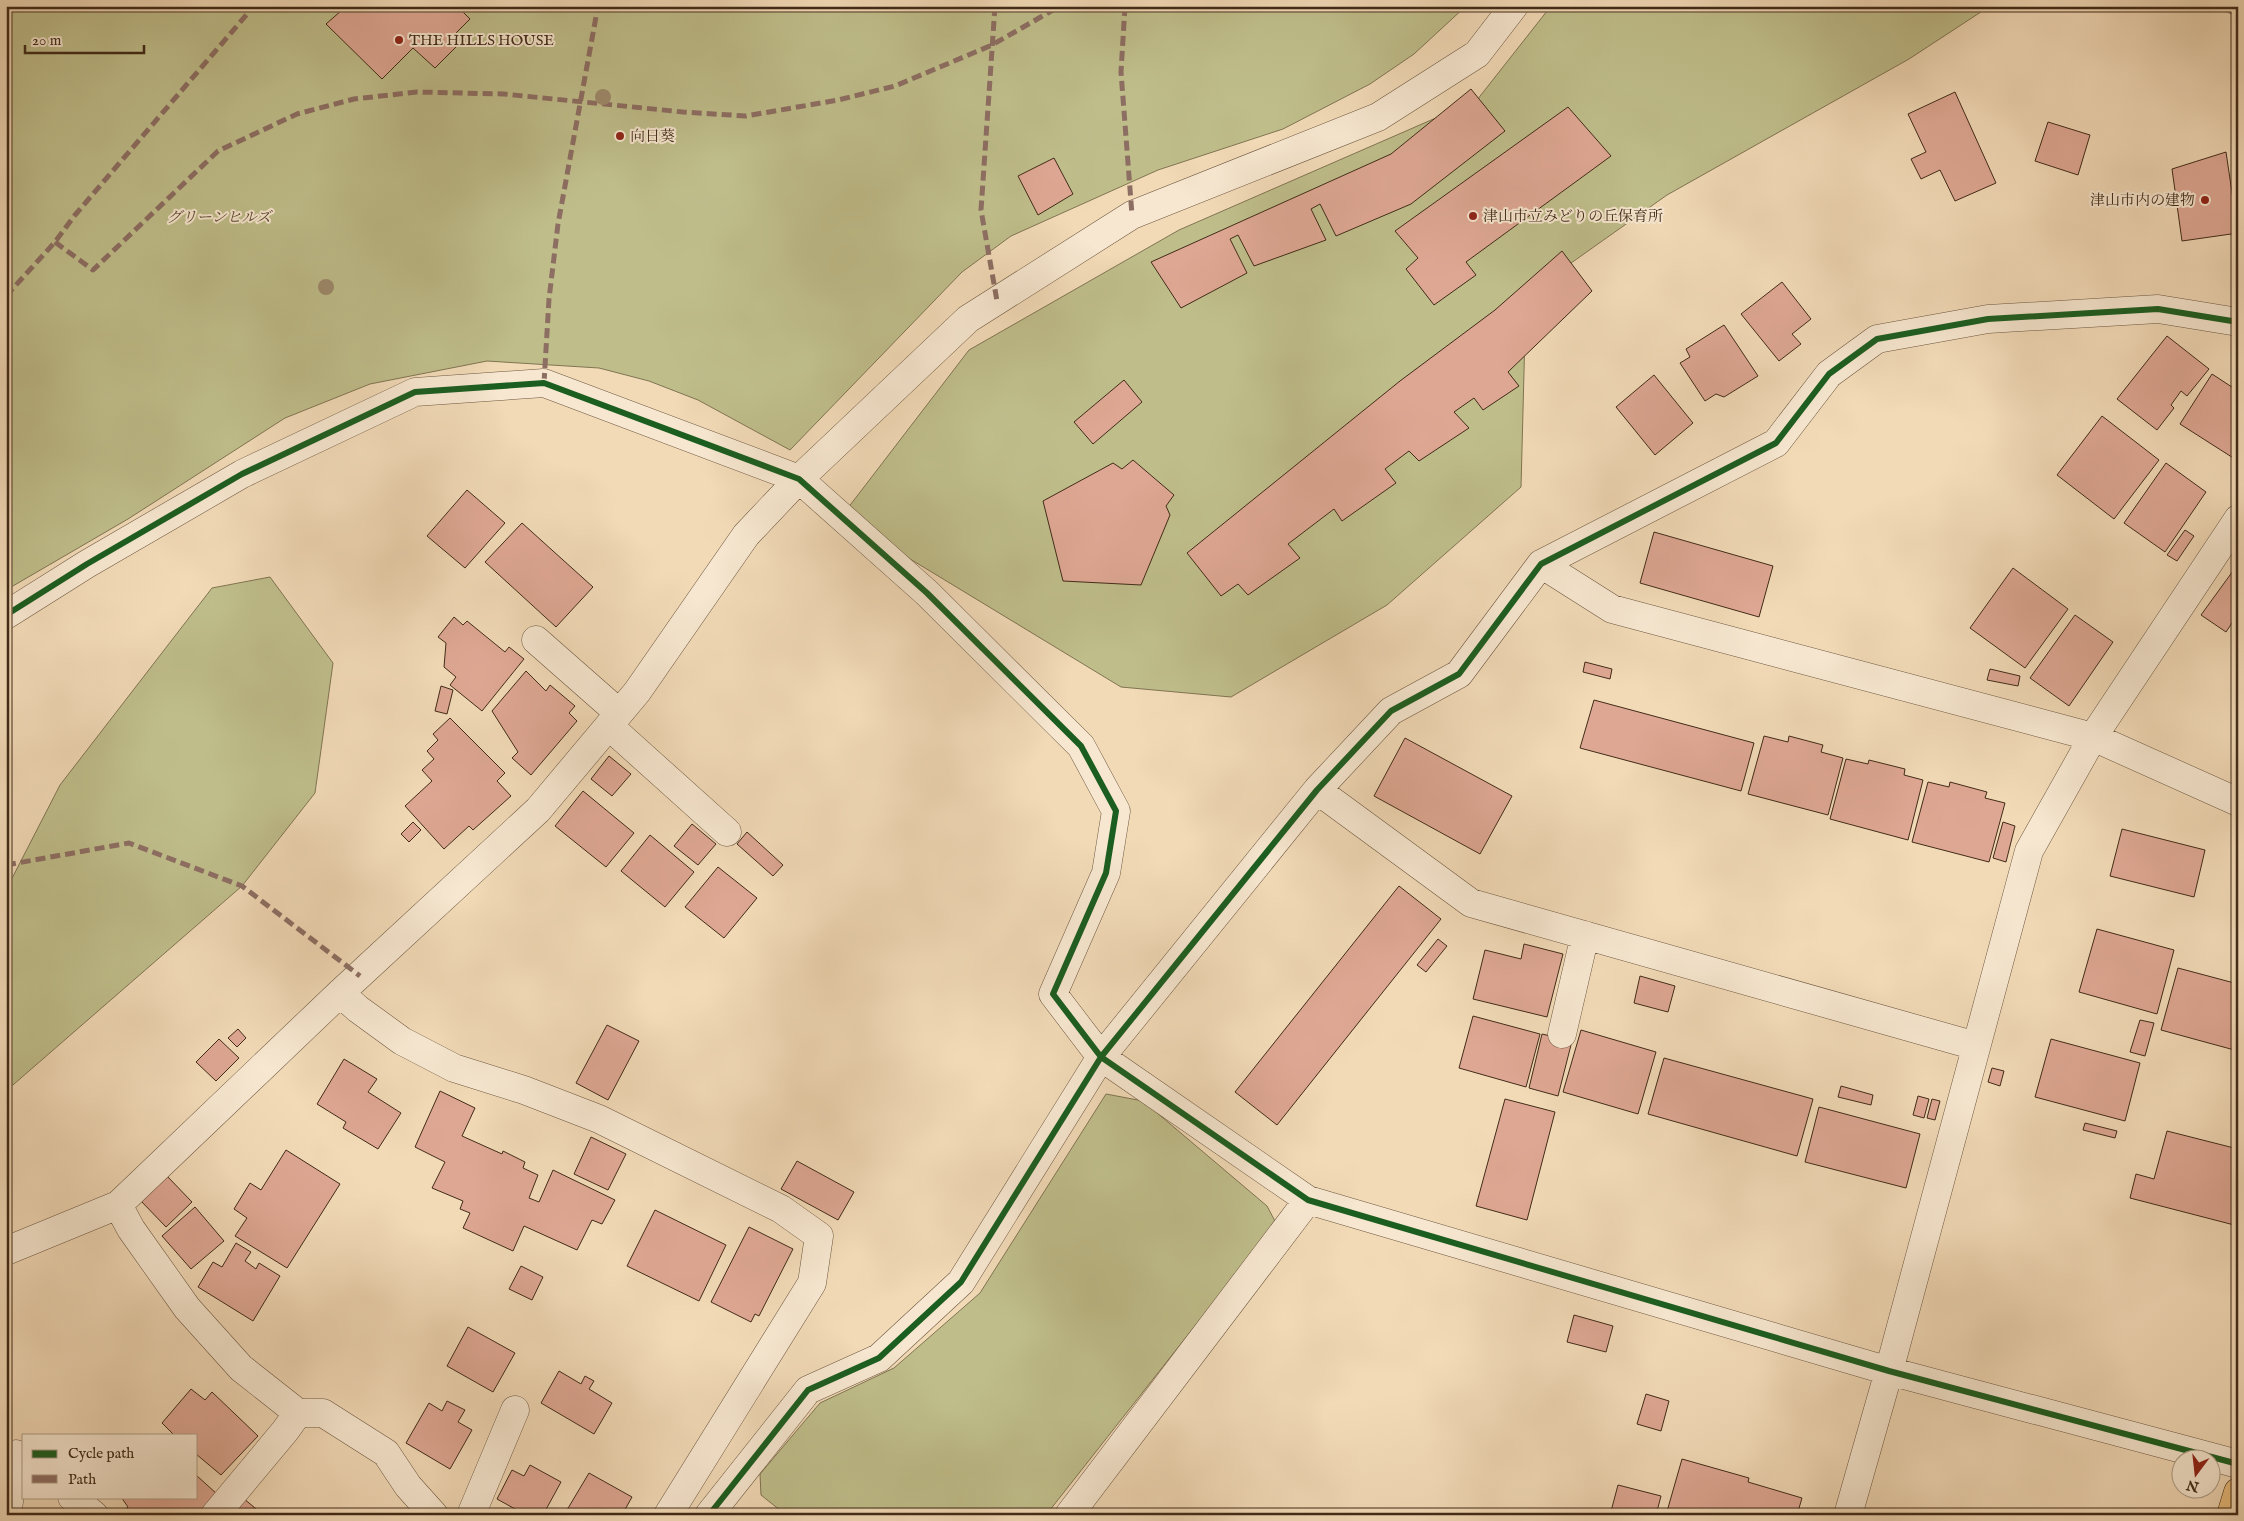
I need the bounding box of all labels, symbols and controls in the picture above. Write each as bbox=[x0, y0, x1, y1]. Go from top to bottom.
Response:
scale bar bbox=[25, 22, 144, 54]
text: 20 m bbox=[32, 31, 62, 50]
place label: THE HILLS HOUSE bbox=[409, 31, 554, 50]
marker: THE HILLS HOUSE bbox=[393, 34, 405, 46]
place label: 向日葵 bbox=[630, 127, 675, 146]
marker: 向日葵 bbox=[614, 130, 626, 142]
place label: 津山市内の建物 bbox=[2090, 191, 2195, 210]
marker: 津山市内の建物 bbox=[2199, 194, 2211, 206]
place label: 津山市立みどりの丘保育所 bbox=[1483, 207, 1663, 226]
park label: グリーンヒルズ bbox=[167, 208, 273, 227]
marker: 津山市立みどりの丘保育所 bbox=[1467, 210, 1479, 222]
legend bbox=[22, 1434, 198, 1498]
text: Cycle path bbox=[68, 1444, 134, 1463]
north arrow bbox=[2172, 1448, 2222, 1498]
text: Path bbox=[68, 1470, 96, 1489]
text: N bbox=[2185, 1475, 2202, 1496]

